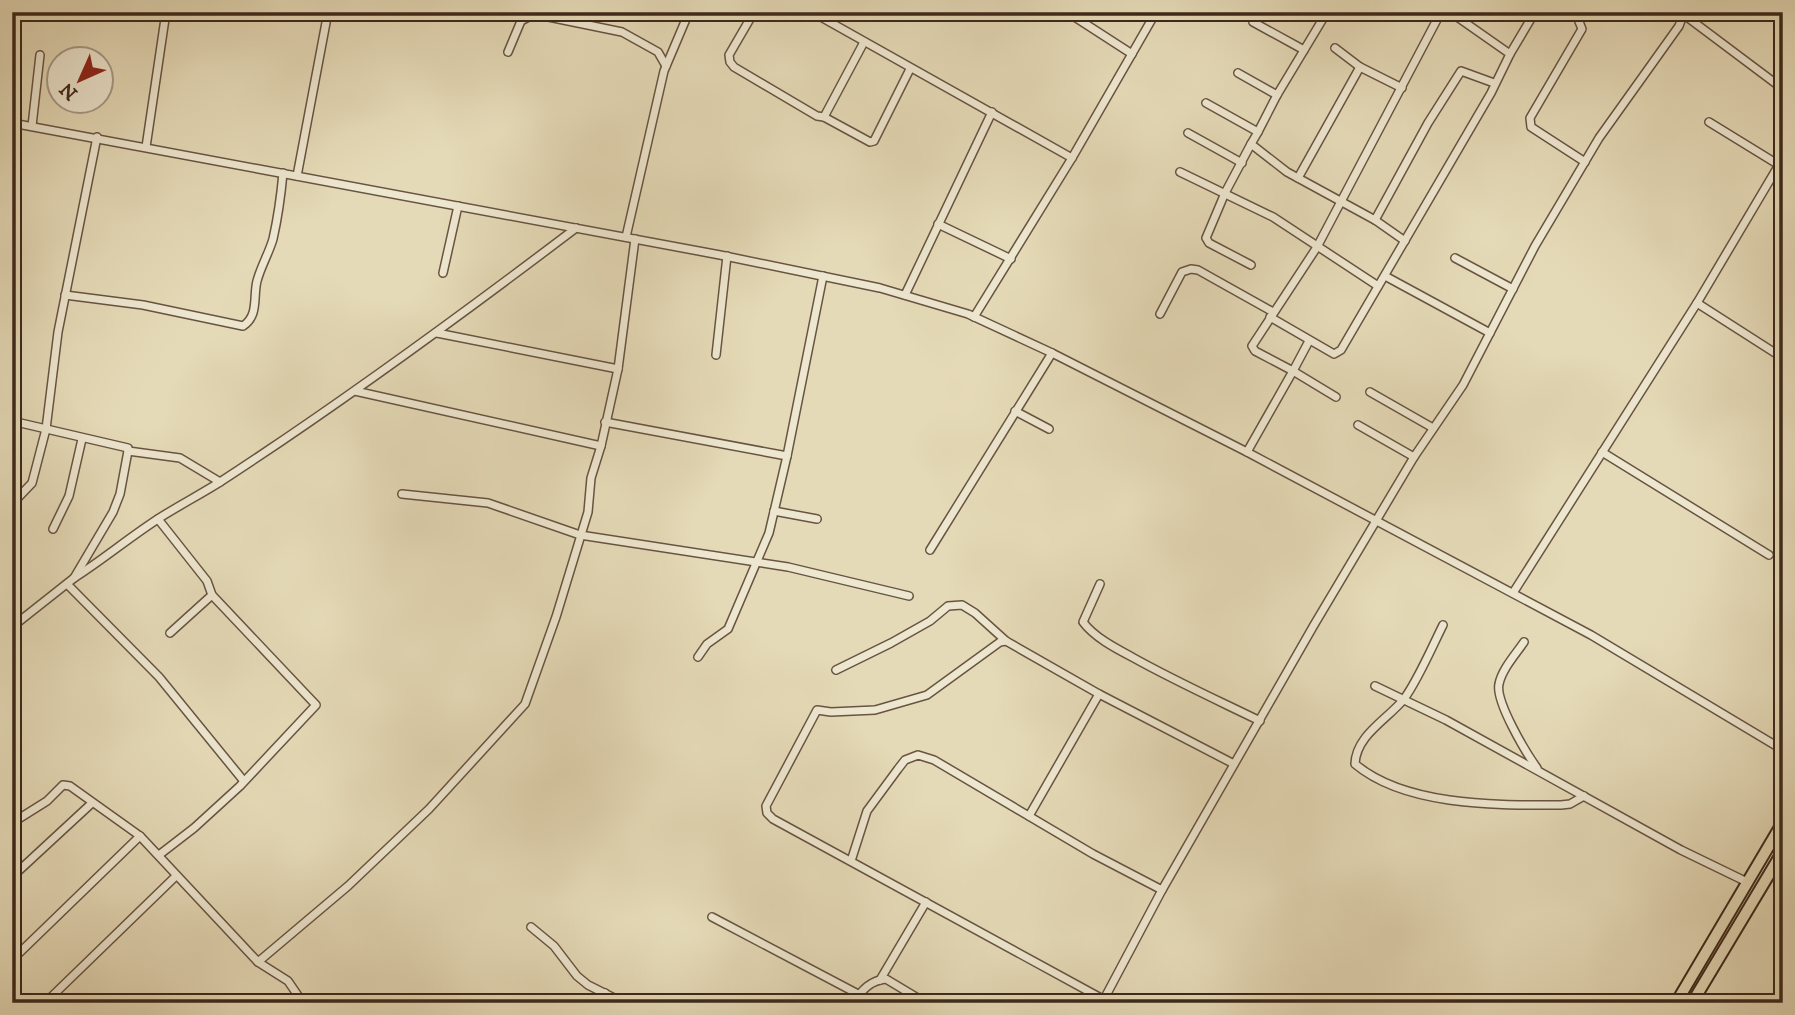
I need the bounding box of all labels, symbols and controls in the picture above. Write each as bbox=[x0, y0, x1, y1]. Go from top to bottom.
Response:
north arrow bbox=[46, 46, 116, 116]
text: N bbox=[55, 77, 83, 105]

